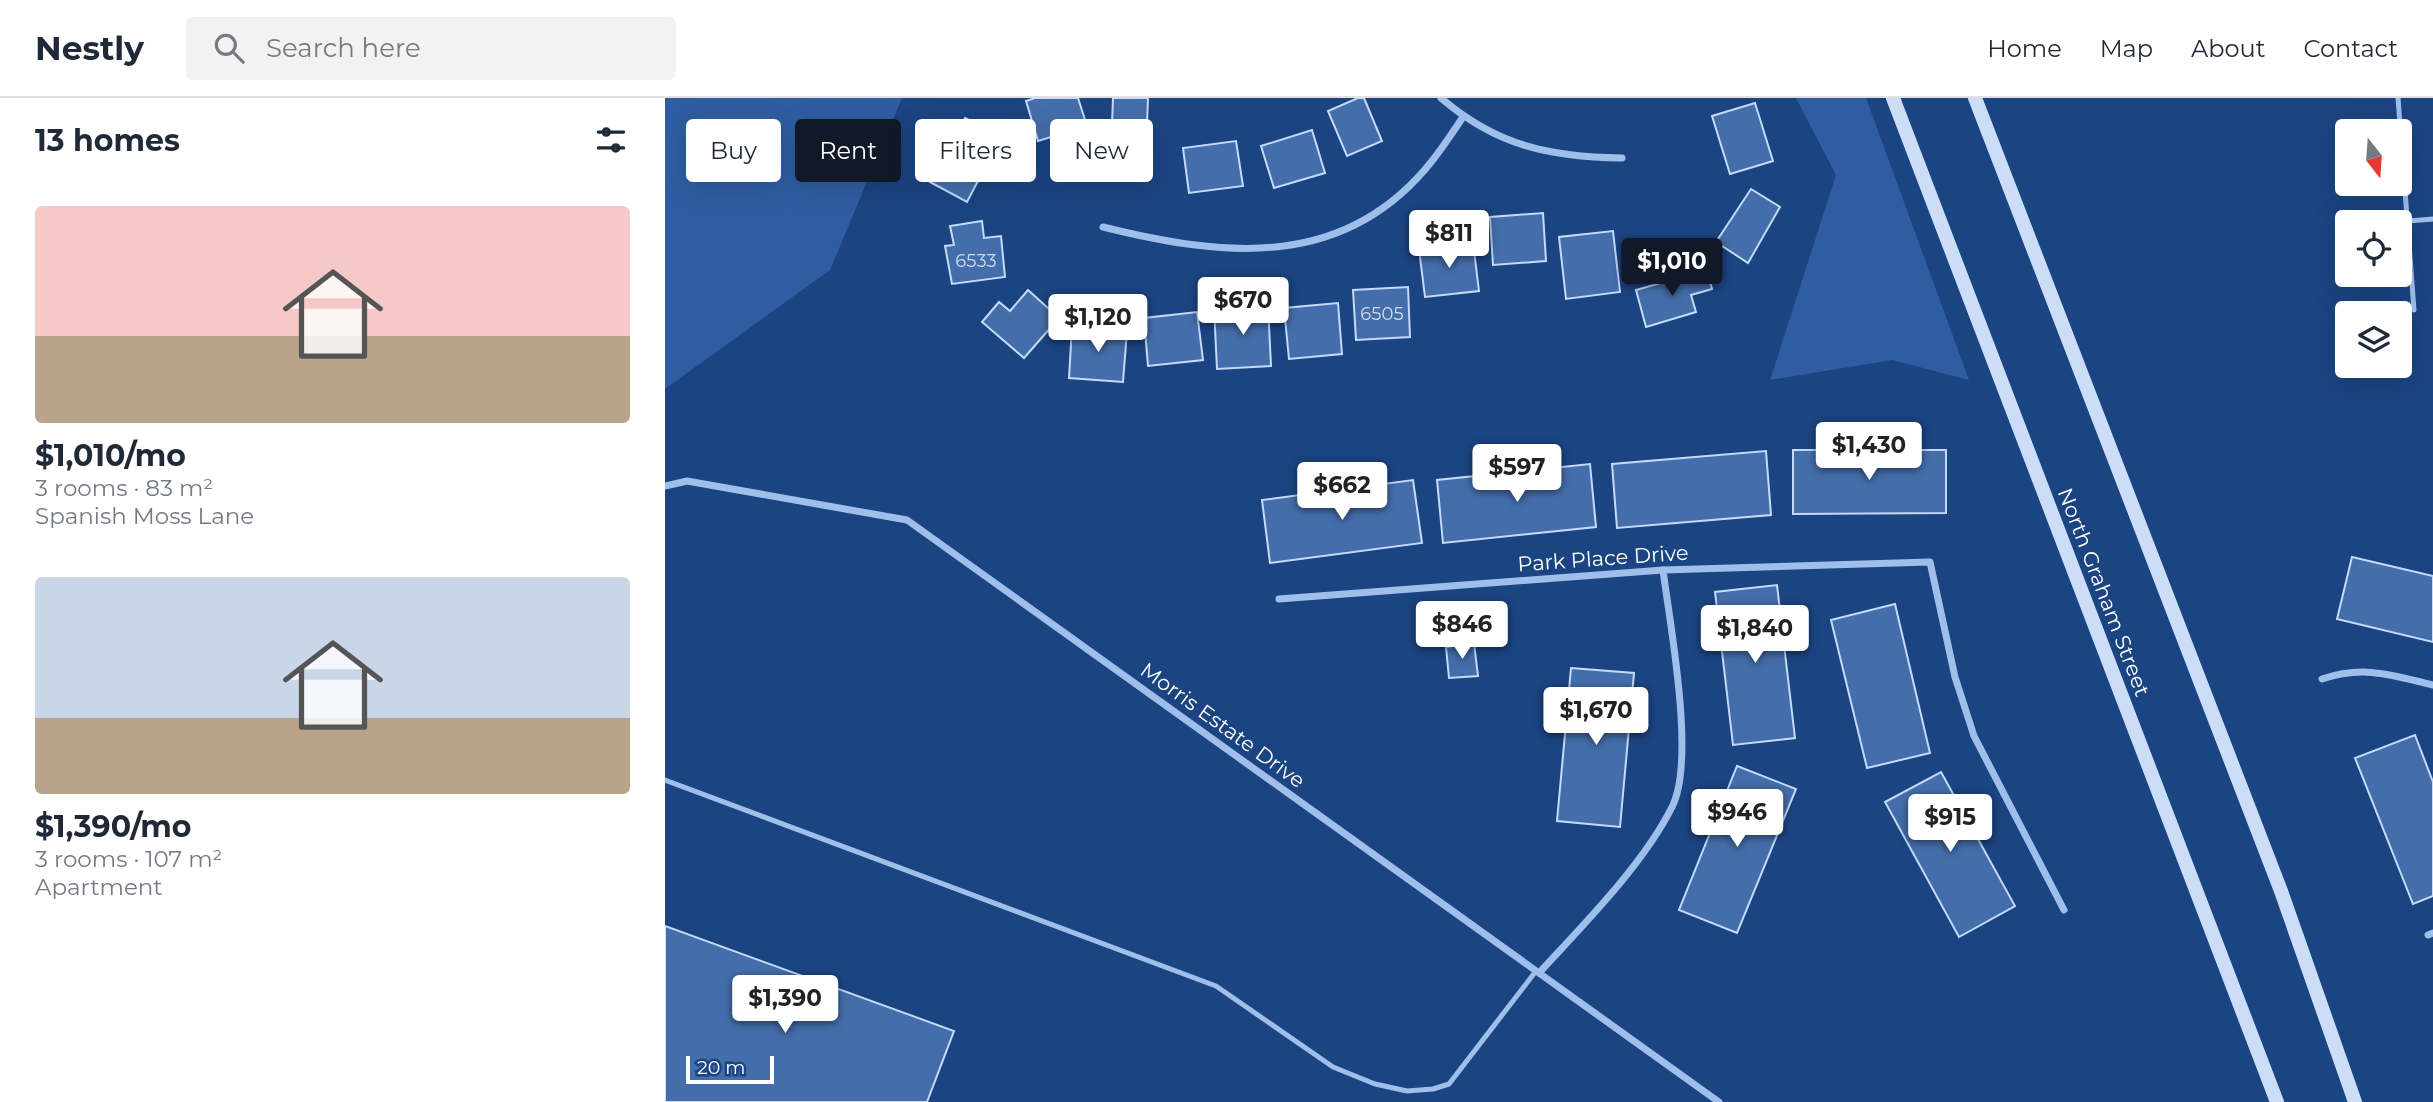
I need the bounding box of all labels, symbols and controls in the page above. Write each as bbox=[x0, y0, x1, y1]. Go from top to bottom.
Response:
search box bbox=[186, 17, 676, 80]
text: Nestly bbox=[35, 28, 144, 68]
icon: search bbox=[210, 29, 248, 67]
text: Search here bbox=[266, 32, 421, 64]
text: Home bbox=[1987, 34, 2062, 63]
text: Map bbox=[2100, 34, 2153, 63]
text: About bbox=[2191, 34, 2265, 63]
text: Contact bbox=[2303, 34, 2398, 63]
chip: Buy bbox=[686, 119, 781, 182]
chip: Rent bbox=[795, 119, 901, 182]
chip: Filters bbox=[915, 119, 1036, 182]
chip: New bbox=[1050, 119, 1153, 182]
north arrow bbox=[2335, 119, 2411, 196]
map controls bbox=[2335, 119, 2412, 378]
icon: filters bbox=[592, 121, 630, 159]
text: 13 homes bbox=[35, 122, 180, 159]
button: locate bbox=[2335, 210, 2412, 287]
pin: $811 bbox=[1408, 211, 1490, 270]
text: $811 bbox=[1425, 219, 1473, 247]
pin: $1,010 bbox=[1615, 238, 1729, 298]
text: $1,010 bbox=[1637, 247, 1707, 275]
house number: 6533 bbox=[955, 250, 997, 272]
icon: home bbox=[270, 251, 396, 377]
pin: $670 bbox=[1202, 278, 1284, 337]
text: $670 bbox=[1214, 286, 1272, 314]
pin: $1,120 bbox=[1041, 294, 1155, 354]
button: layers bbox=[2335, 301, 2412, 378]
text: $1,120 bbox=[1064, 303, 1132, 331]
house number: 6505 bbox=[1360, 303, 1404, 325]
pin: $1,430 bbox=[1812, 422, 1926, 482]
text: $1,430 bbox=[1832, 431, 1906, 459]
text: $1,010/mo bbox=[35, 437, 186, 474]
pin: $597 bbox=[1476, 444, 1558, 504]
text: $597 bbox=[1488, 453, 1546, 481]
pin: $662 bbox=[1301, 462, 1383, 522]
text: $662 bbox=[1313, 471, 1371, 499]
text: 3 rooms · 83 m² bbox=[35, 474, 213, 502]
street label: North Graham Street bbox=[2053, 484, 2155, 700]
text: Spanish Moss Lane bbox=[35, 502, 254, 530]
street label: Park Place Drive bbox=[1517, 540, 1689, 576]
pin: $846 bbox=[1421, 602, 1503, 661]
pin: $1,840 bbox=[1698, 606, 1812, 665]
text: $846 bbox=[1432, 610, 1492, 638]
text: $1,840 bbox=[1717, 614, 1793, 642]
icon: home bbox=[270, 622, 396, 748]
street label: Morris Estate Drive bbox=[1136, 657, 1310, 793]
pin: $1,670 bbox=[1539, 688, 1653, 747]
text: $1,670 bbox=[1559, 696, 1633, 724]
pin: $946 bbox=[1696, 790, 1778, 849]
pin: $915 bbox=[1909, 794, 1991, 854]
text: $946 bbox=[1707, 798, 1767, 826]
text: $915 bbox=[1924, 803, 1976, 831]
text: $1,390/mo bbox=[35, 808, 192, 845]
text: 3 rooms · 107 m² bbox=[35, 845, 222, 873]
text: Apartment bbox=[35, 873, 163, 901]
pin: $1,390 bbox=[728, 976, 842, 1035]
text: $1,390 bbox=[748, 984, 822, 1012]
scale bar bbox=[686, 1053, 773, 1085]
text: 20 m bbox=[697, 1056, 745, 1079]

